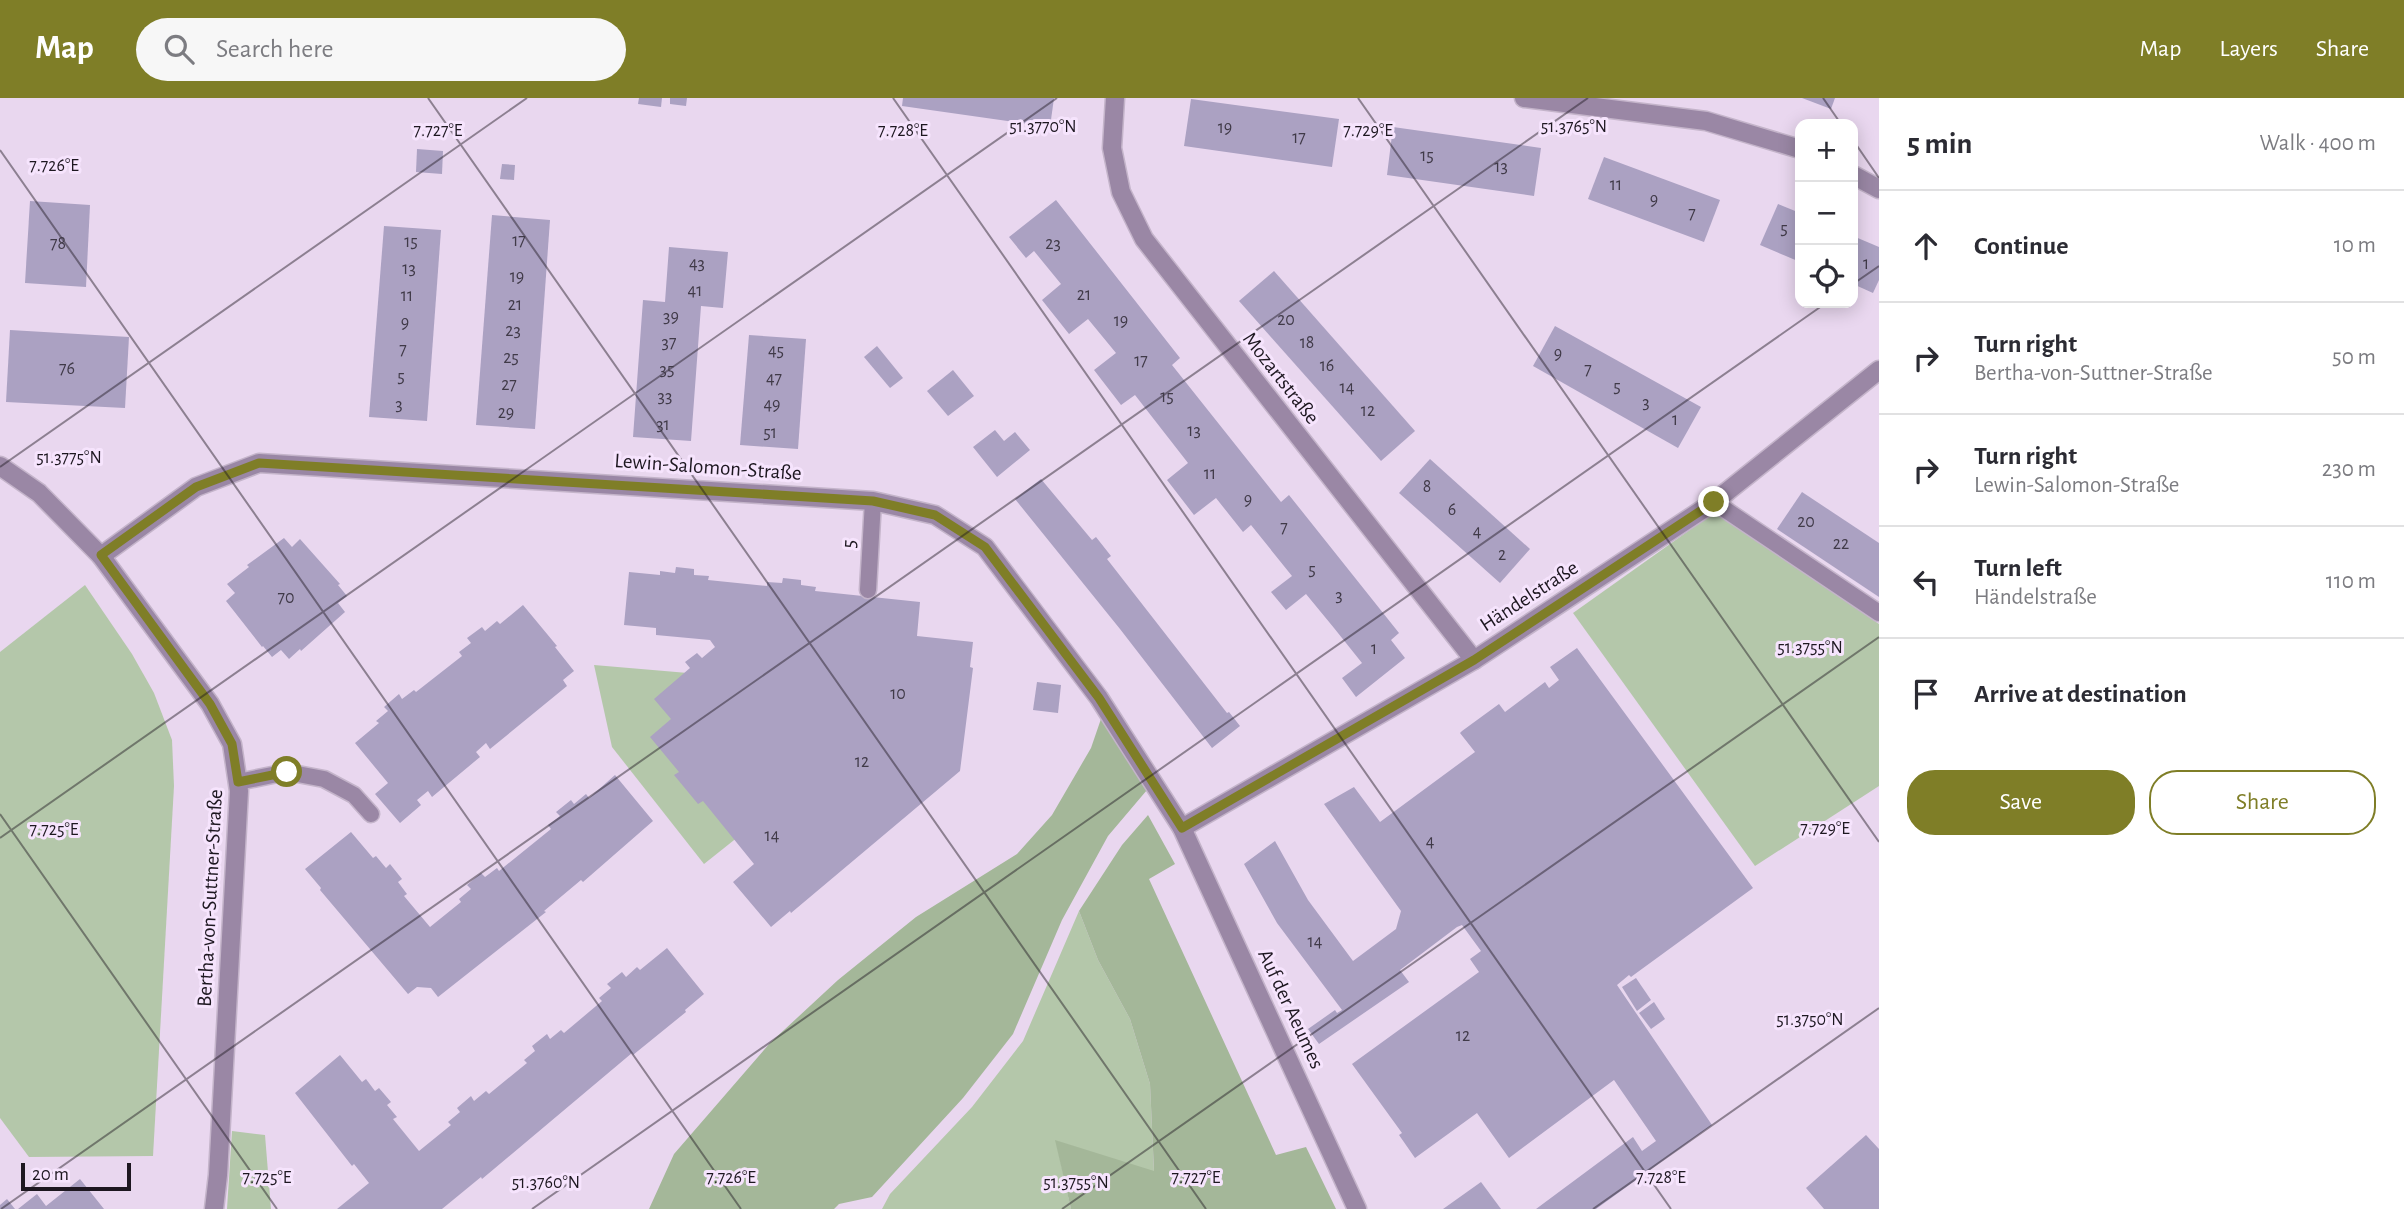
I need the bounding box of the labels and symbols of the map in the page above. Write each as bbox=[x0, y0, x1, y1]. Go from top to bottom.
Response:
text: 51.3770°N bbox=[1009, 118, 1077, 136]
text: 51.3765°N bbox=[1541, 118, 1607, 136]
house number: 19 bbox=[1218, 119, 1232, 137]
text: 7.727°E bbox=[414, 122, 463, 140]
text: 7.728°E bbox=[878, 122, 928, 140]
text: 7.729°E bbox=[1343, 122, 1393, 140]
house number: 17 bbox=[1292, 129, 1306, 147]
house number: 15 bbox=[1420, 147, 1434, 165]
text: 7.726°E bbox=[29, 157, 79, 175]
house number: 13 bbox=[1494, 158, 1508, 176]
house number: 11 bbox=[1610, 176, 1622, 194]
house number: 9 bbox=[1650, 191, 1658, 209]
house number: 7 bbox=[1688, 205, 1696, 223]
house number: 5 bbox=[1780, 220, 1788, 238]
house number: 17 bbox=[512, 232, 526, 250]
house number: 15 bbox=[404, 233, 418, 251]
house number: 78 bbox=[50, 235, 66, 253]
house number: 23 bbox=[1045, 235, 1061, 253]
house number: 43 bbox=[689, 255, 705, 273]
house number: 1 bbox=[1863, 255, 1869, 273]
house number: 13 bbox=[402, 260, 416, 278]
house number: 19 bbox=[510, 268, 524, 286]
house number: 41 bbox=[688, 282, 702, 300]
house number: 21 bbox=[1077, 286, 1091, 304]
house number: 11 bbox=[401, 287, 413, 305]
house number: 21 bbox=[508, 296, 522, 314]
house number: 39 bbox=[663, 308, 679, 326]
house number: 20 bbox=[1277, 311, 1295, 329]
house number: 19 bbox=[1114, 312, 1128, 330]
house number: 9 bbox=[401, 314, 409, 332]
house number: 23 bbox=[505, 322, 521, 340]
street label: Mozartstraße bbox=[1239, 328, 1323, 428]
house number: 37 bbox=[662, 334, 676, 352]
house number: 18 bbox=[1300, 334, 1314, 352]
house number: 7 bbox=[399, 341, 407, 359]
house number: 45 bbox=[768, 342, 784, 360]
house number: 9 bbox=[1554, 345, 1562, 363]
house number: 25 bbox=[503, 349, 519, 367]
house number: 17 bbox=[1134, 352, 1148, 370]
house number: 16 bbox=[1320, 357, 1334, 375]
house number: 76 bbox=[59, 360, 75, 378]
house number: 35 bbox=[660, 361, 674, 379]
house number: 7 bbox=[1584, 361, 1592, 379]
house number: 5 bbox=[397, 368, 405, 386]
house number: 47 bbox=[766, 370, 782, 388]
house number: 27 bbox=[501, 376, 517, 394]
house number: 5 bbox=[1613, 378, 1621, 396]
house number: 14 bbox=[1340, 379, 1355, 397]
house number: 33 bbox=[658, 388, 672, 406]
house number: 15 bbox=[1160, 388, 1174, 406]
house number: 3 bbox=[1642, 394, 1650, 412]
house number: 3 bbox=[395, 396, 403, 414]
house number: 49 bbox=[763, 396, 781, 414]
house number: 12 bbox=[1361, 402, 1375, 420]
house number: 29 bbox=[498, 404, 514, 422]
house number: 1 bbox=[1672, 411, 1678, 429]
house number: 31 bbox=[656, 416, 670, 434]
house number: 13 bbox=[1187, 422, 1201, 440]
house number: 51 bbox=[763, 424, 777, 442]
text: 51.3775°N bbox=[36, 449, 102, 467]
street label: Lewin-Salomon-Straße bbox=[614, 450, 802, 484]
house number: 11 bbox=[1204, 465, 1216, 483]
house number: 8 bbox=[1423, 478, 1431, 496]
route end bbox=[1698, 486, 1729, 517]
house number: 9 bbox=[1244, 491, 1252, 509]
house number: 6 bbox=[1448, 501, 1456, 519]
house number: 20 bbox=[1797, 513, 1815, 531]
house number: 7 bbox=[1280, 519, 1288, 537]
house number: 4 bbox=[1473, 523, 1482, 541]
house number: 22 bbox=[1833, 535, 1849, 553]
street label: 5 bbox=[838, 539, 860, 549]
house number: 2 bbox=[1498, 546, 1506, 564]
street label: Händelstraße bbox=[1476, 557, 1582, 635]
house number: 5 bbox=[1308, 561, 1316, 579]
house number: 3 bbox=[1335, 587, 1343, 605]
house number: 70 bbox=[277, 589, 295, 607]
text: 51.3755°N bbox=[1777, 639, 1843, 657]
house number: 1 bbox=[1371, 640, 1377, 658]
house number: 10 bbox=[890, 685, 906, 703]
house number: 12 bbox=[855, 753, 869, 771]
route start bbox=[271, 756, 302, 787]
street label: Bertha-von-Suttner-Straße bbox=[194, 789, 226, 1007]
text: 7.729°E bbox=[1800, 820, 1850, 838]
text: 7.725°E bbox=[30, 821, 79, 839]
house number: 14 bbox=[765, 827, 780, 845]
house number: 4 bbox=[1426, 833, 1435, 851]
house number: 14 bbox=[1308, 933, 1323, 951]
street label: Auf der Aeumes bbox=[1254, 946, 1328, 1072]
text: 51.3750°N bbox=[1776, 1011, 1844, 1029]
house number: 12 bbox=[1456, 1027, 1470, 1045]
scale bar bbox=[21, 1160, 131, 1192]
text: 7.725°E bbox=[243, 1169, 292, 1187]
text: 7.726°E bbox=[706, 1169, 756, 1187]
text: 7.727°E bbox=[1172, 1169, 1221, 1187]
text: 7.728°E bbox=[1636, 1169, 1686, 1187]
text: 51.3760°N bbox=[512, 1174, 580, 1192]
text: 51.3755°N bbox=[1043, 1174, 1109, 1192]

